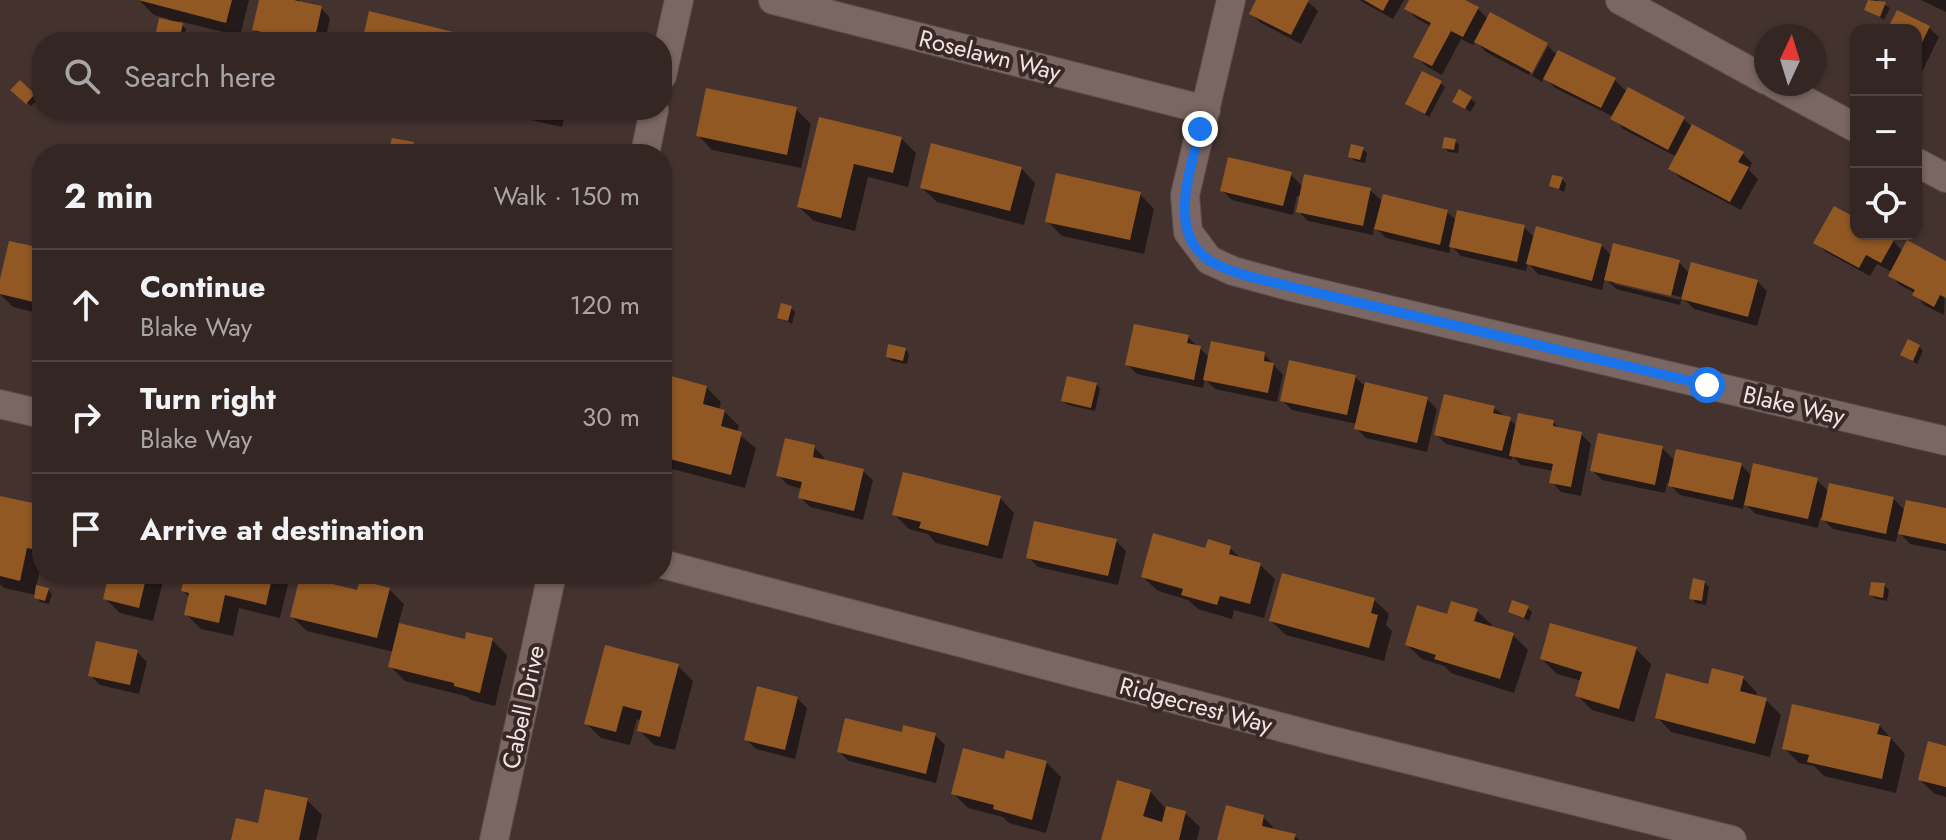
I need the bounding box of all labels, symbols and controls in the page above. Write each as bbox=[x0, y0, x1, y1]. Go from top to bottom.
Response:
street label: Roselawn Way bbox=[915, 20, 1065, 90]
north arrow bbox=[1754, 24, 1826, 96]
map controls bbox=[1850, 24, 1922, 240]
button: + bbox=[1850, 24, 1922, 96]
search box bbox=[32, 32, 672, 120]
icon: search bbox=[60, 54, 104, 98]
text: Search here bbox=[124, 55, 276, 98]
button: − bbox=[1850, 96, 1922, 168]
route end bbox=[1182, 111, 1218, 147]
button: locate bbox=[1850, 168, 1922, 240]
text: 2 min bbox=[64, 172, 153, 221]
text: Walk · 150 m bbox=[493, 177, 640, 215]
text: Continue bbox=[140, 265, 266, 308]
icon: ahead bbox=[64, 283, 108, 327]
text: 120 m bbox=[570, 286, 640, 324]
text: Blake Way bbox=[140, 308, 252, 346]
route start bbox=[1689, 367, 1725, 403]
street label: Blake Way bbox=[1740, 376, 1849, 434]
text: Turn right bbox=[140, 377, 276, 420]
icon: right bbox=[64, 395, 108, 439]
text: 30 m bbox=[582, 398, 640, 436]
text: Blake Way bbox=[140, 420, 252, 458]
icon: arrive bbox=[64, 507, 108, 551]
text: Arrive at destination bbox=[140, 508, 425, 551]
street label: Cabell Drive bbox=[493, 642, 553, 772]
street label: Ridgecrest Way bbox=[1116, 668, 1277, 742]

